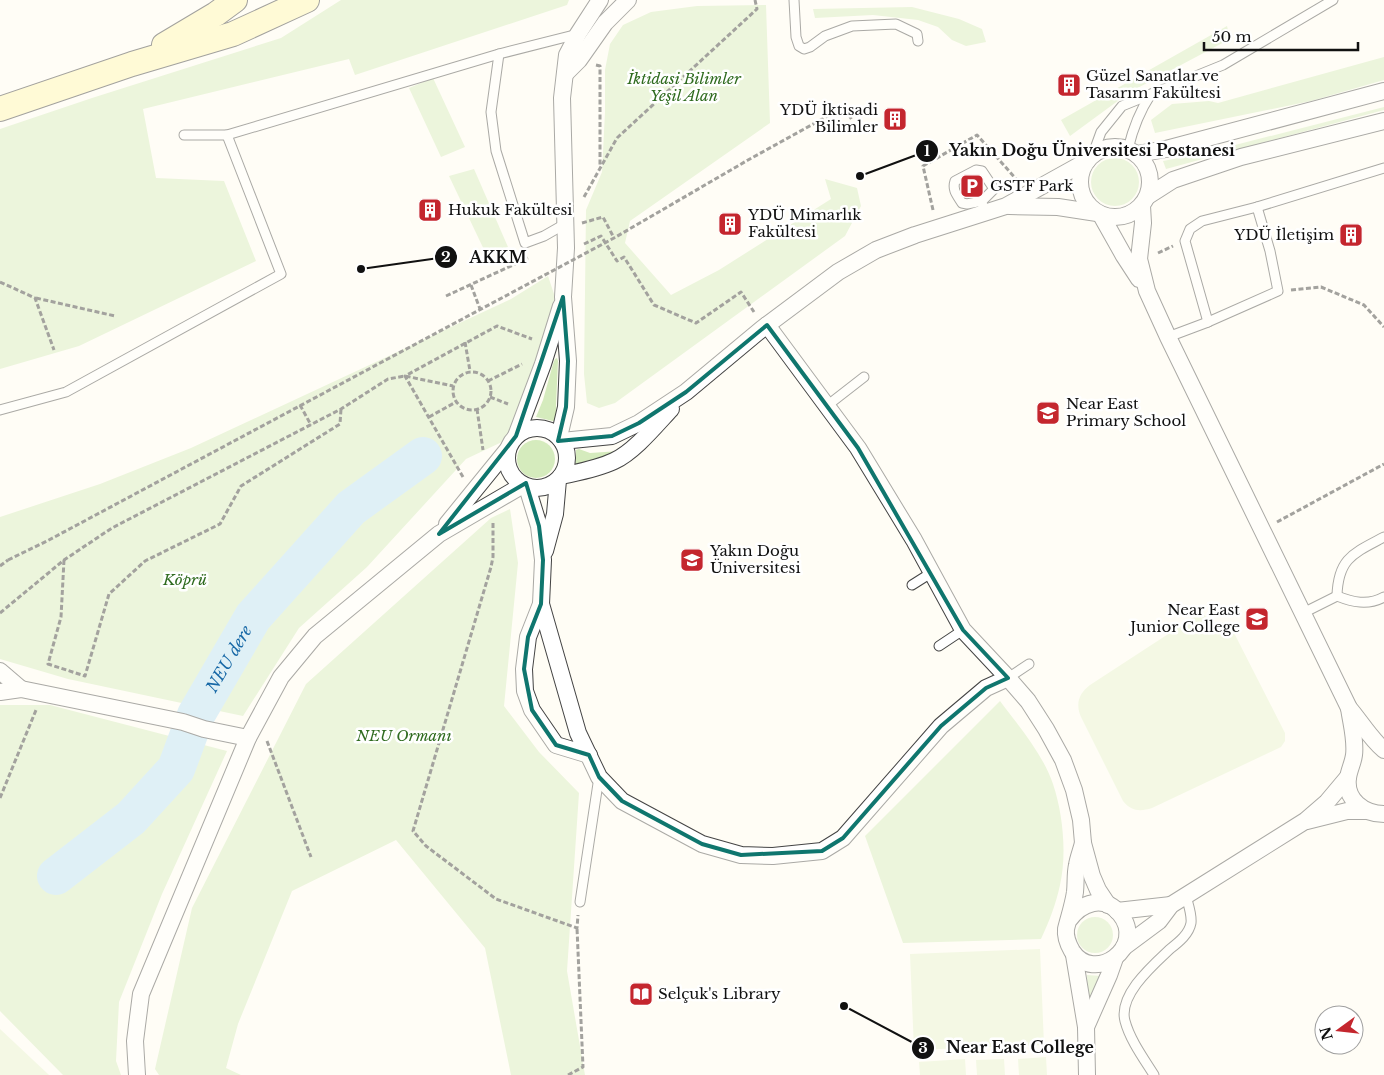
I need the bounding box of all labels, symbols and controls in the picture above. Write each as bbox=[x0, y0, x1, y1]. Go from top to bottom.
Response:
scale bar bbox=[1204, 20, 1358, 52]
text: 50 m bbox=[1212, 27, 1252, 46]
place label: Güzel Sanatlar ve Tasarım Fakültesi bbox=[1086, 66, 1221, 102]
park label: İktidasi Bilimler Yeşil Alan bbox=[626, 69, 742, 105]
building icon: Güzel Sanatlar ve Tasarım Fakültesi bbox=[1056, 72, 1082, 98]
place label: YDÜ İktisadi Bilimler bbox=[779, 100, 879, 136]
building icon: YDÜ İktisadi Bilimler bbox=[882, 106, 908, 132]
callout: Yakın Doğu Üniversitesi Postanesi bbox=[915, 135, 1245, 166]
text: Yakın Doğu Üniversitesi Postanesi bbox=[948, 140, 1235, 160]
text: 1 bbox=[924, 141, 931, 160]
parking icon: GSTF Park bbox=[959, 173, 985, 199]
place label: GSTF Park bbox=[990, 176, 1074, 195]
building icon: Hukuk Fakültesi bbox=[417, 197, 443, 223]
place label: Hukuk Fakültesi bbox=[448, 200, 572, 219]
place label: YDÜ Mimarlık Fakültesi bbox=[747, 205, 862, 241]
building icon: YDÜ Mimarlık Fakültesi bbox=[717, 211, 743, 237]
building icon: YDÜ İletişim bbox=[1338, 222, 1364, 248]
place label: YDÜ İletişim bbox=[1233, 225, 1334, 244]
callout: AKKM bbox=[434, 242, 536, 273]
text: 2 bbox=[441, 247, 451, 266]
text: AKKM bbox=[468, 247, 527, 267]
place label: Near East Primary School bbox=[1066, 394, 1186, 430]
school or university icon: Near East Primary School bbox=[1035, 400, 1061, 426]
place label: Yakın Doğu Üniversitesi bbox=[709, 541, 801, 577]
school or university icon: Yakın Doğu Üniversitesi bbox=[679, 547, 705, 573]
park label: Köprü bbox=[162, 570, 207, 589]
place label: Near East Junior College bbox=[1128, 600, 1240, 636]
school or university icon: Near East Junior College bbox=[1244, 606, 1270, 632]
water label: NEU dere bbox=[201, 621, 256, 697]
park label: NEU Ormanı bbox=[355, 726, 452, 745]
library icon: Selçuk's Library bbox=[628, 981, 654, 1007]
place label: Selçuk's Library bbox=[658, 984, 781, 1003]
north arrow bbox=[1314, 1005, 1364, 1055]
text: N bbox=[1316, 1025, 1337, 1042]
callout: Near East College bbox=[911, 1032, 1104, 1063]
text: Near East College bbox=[946, 1037, 1094, 1057]
text: 3 bbox=[918, 1038, 928, 1057]

